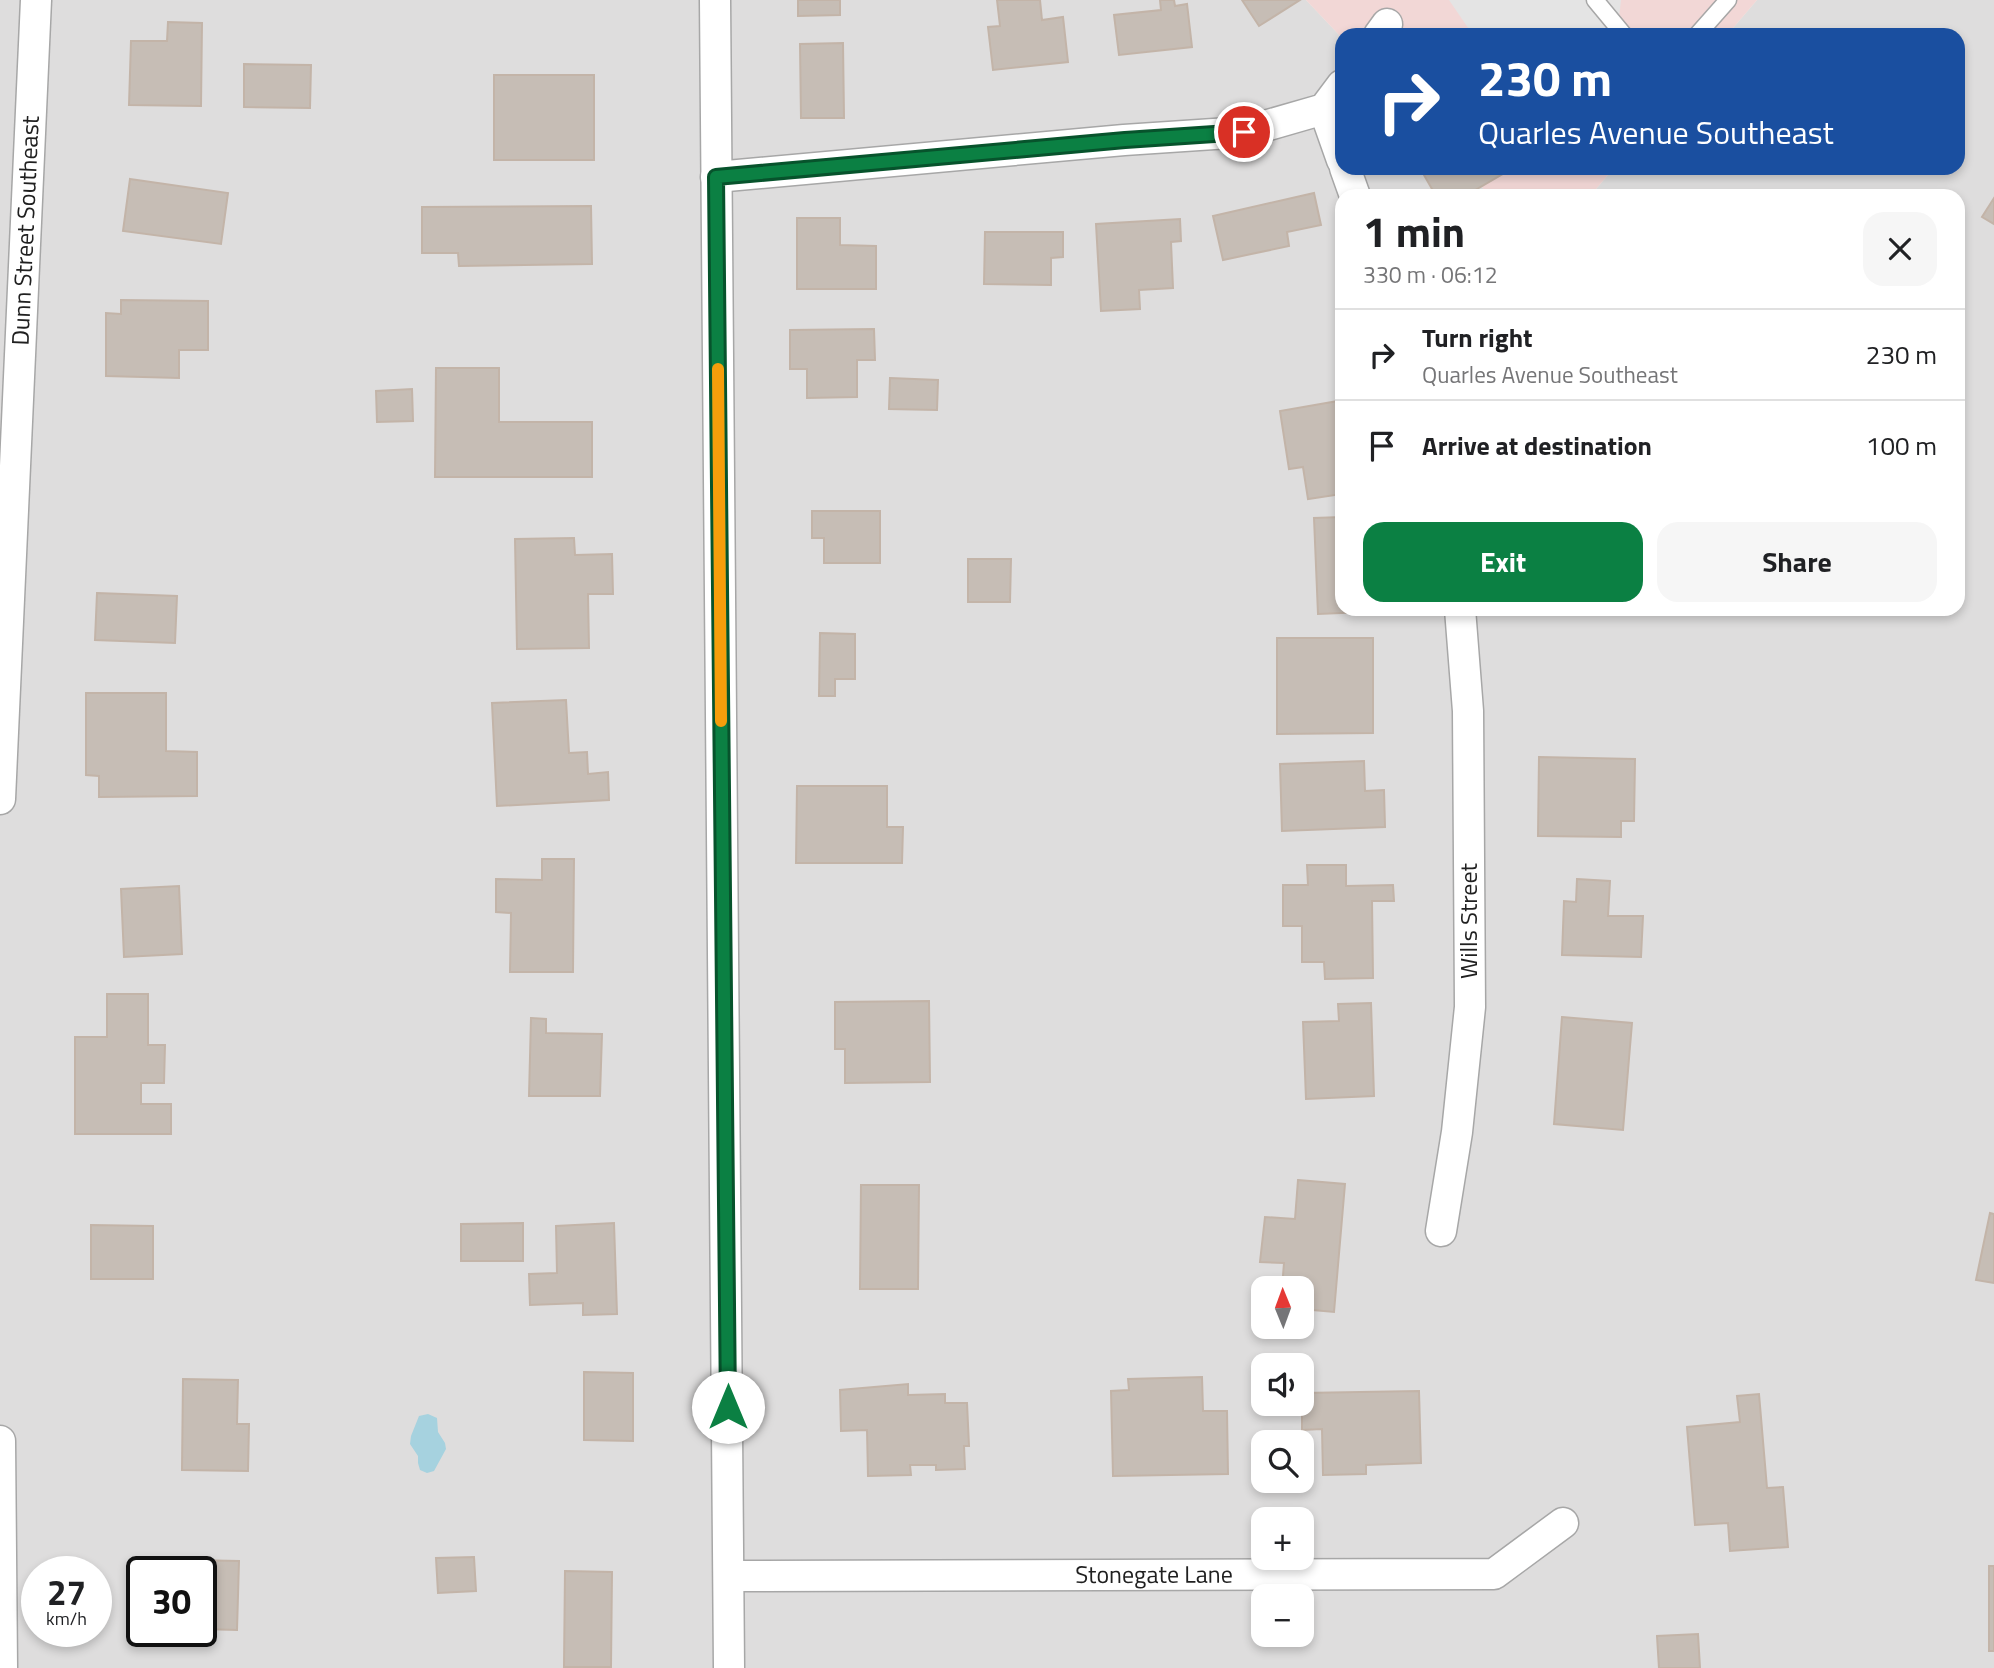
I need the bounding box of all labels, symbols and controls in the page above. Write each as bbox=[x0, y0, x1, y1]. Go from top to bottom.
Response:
text: 230 m bbox=[1478, 40, 1612, 115]
icon: right bbox=[1363, 56, 1454, 147]
pin bbox=[1214, 102, 1274, 162]
text: Quarles Avenue Southeast bbox=[1478, 108, 1834, 156]
icon: arrive bbox=[1225, 113, 1263, 151]
street label: Dunn Street Southeast bbox=[1, 114, 48, 346]
text: 1 min bbox=[1363, 199, 1465, 263]
button: close bbox=[1863, 212, 1937, 286]
text: 330 m · 06:12 bbox=[1363, 257, 1498, 292]
text: Turn right bbox=[1422, 318, 1533, 357]
text: 230 m bbox=[1866, 335, 1937, 374]
icon: right bbox=[1363, 336, 1401, 374]
text: Quarles Avenue Southeast bbox=[1422, 357, 1678, 392]
text: Arrive at destination bbox=[1422, 426, 1652, 465]
text: 100 m bbox=[1866, 426, 1937, 465]
icon: arrive bbox=[1363, 427, 1401, 465]
button: Exit bbox=[1363, 522, 1643, 602]
button: Share bbox=[1657, 522, 1937, 602]
street label: Wills Street bbox=[1450, 862, 1486, 979]
north arrow bbox=[1251, 1276, 1314, 1339]
map controls bbox=[1251, 1276, 1314, 1647]
button: sound bbox=[1251, 1353, 1314, 1416]
position arrow bbox=[691, 1370, 765, 1444]
button: search bbox=[1251, 1430, 1314, 1493]
button: + bbox=[1251, 1507, 1314, 1570]
speed limit sign: 30 bbox=[126, 1556, 217, 1647]
street label: Stonegate Lane bbox=[1075, 1556, 1233, 1592]
text: 27 bbox=[47, 1565, 86, 1619]
button: − bbox=[1251, 1584, 1314, 1647]
text: km/h bbox=[46, 1605, 87, 1632]

